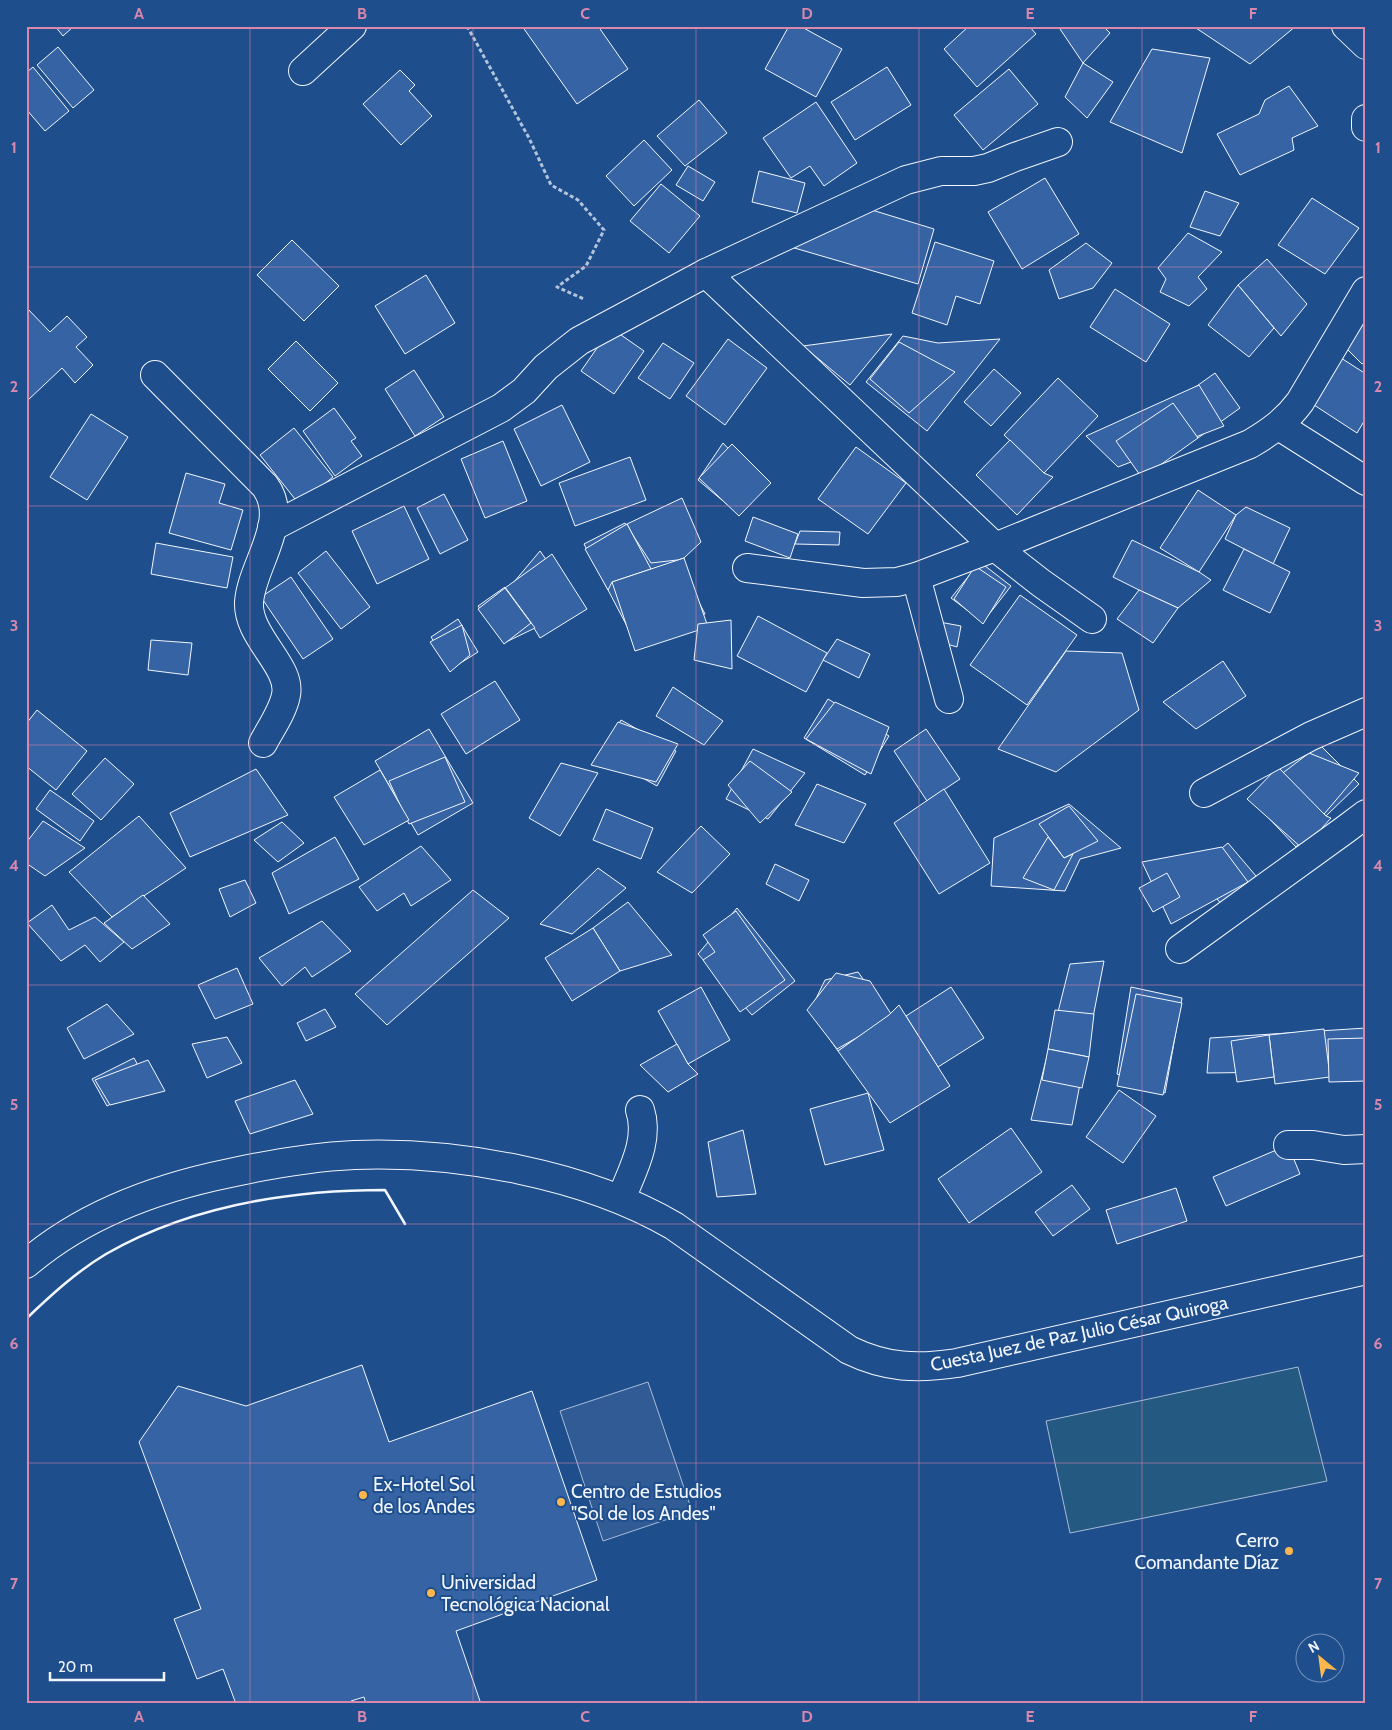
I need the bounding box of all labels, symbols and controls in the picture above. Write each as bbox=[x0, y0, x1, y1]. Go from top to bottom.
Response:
text: A bbox=[134, 4, 144, 23]
text: B bbox=[357, 4, 367, 23]
text: C bbox=[580, 4, 590, 23]
text: D bbox=[801, 4, 813, 23]
text: E bbox=[1025, 4, 1035, 23]
text: F bbox=[1249, 4, 1258, 23]
text: 1 bbox=[11, 138, 17, 157]
text: 1 bbox=[1375, 138, 1381, 157]
text: 2 bbox=[10, 377, 18, 396]
text: 2 bbox=[1374, 377, 1382, 396]
text: 3 bbox=[10, 616, 18, 635]
text: 3 bbox=[1374, 616, 1382, 635]
text: 4 bbox=[9, 856, 19, 875]
text: 4 bbox=[1373, 856, 1383, 875]
text: 5 bbox=[10, 1095, 18, 1114]
text: 5 bbox=[1374, 1095, 1382, 1114]
street label: Cuesta Juez de Paz Julio César Quiroga bbox=[928, 1291, 1230, 1376]
text: 6 bbox=[10, 1334, 19, 1353]
text: 6 bbox=[1374, 1334, 1383, 1353]
place label: Ex-Hotel Sol de los Andes bbox=[373, 1473, 475, 1518]
place label: Centro de Estudios "Sol de los Andes" bbox=[571, 1480, 722, 1525]
marker: Ex-Hotel Sol de los Andes bbox=[357, 1489, 369, 1501]
marker: Centro de Estudios "Sol de los Andes" bbox=[555, 1496, 567, 1508]
place label: Cerro Comandante Díaz bbox=[1134, 1529, 1279, 1574]
marker: Cerro Comandante Díaz bbox=[1283, 1545, 1295, 1557]
place label: Universidad Tecnológica Nacional bbox=[441, 1571, 610, 1616]
text: 7 bbox=[10, 1574, 19, 1593]
text: 7 bbox=[1374, 1574, 1383, 1593]
marker: Universidad Tecnológica Nacional bbox=[425, 1587, 437, 1599]
north arrow bbox=[1294, 1632, 1344, 1682]
text: N bbox=[1305, 1636, 1322, 1657]
scale bar bbox=[50, 1650, 164, 1682]
text: 20 m bbox=[58, 1658, 93, 1676]
text: A bbox=[134, 1707, 144, 1726]
text: B bbox=[357, 1707, 367, 1726]
text: C bbox=[580, 1707, 590, 1726]
text: D bbox=[801, 1707, 813, 1726]
text: E bbox=[1025, 1707, 1035, 1726]
text: F bbox=[1249, 1707, 1258, 1726]

